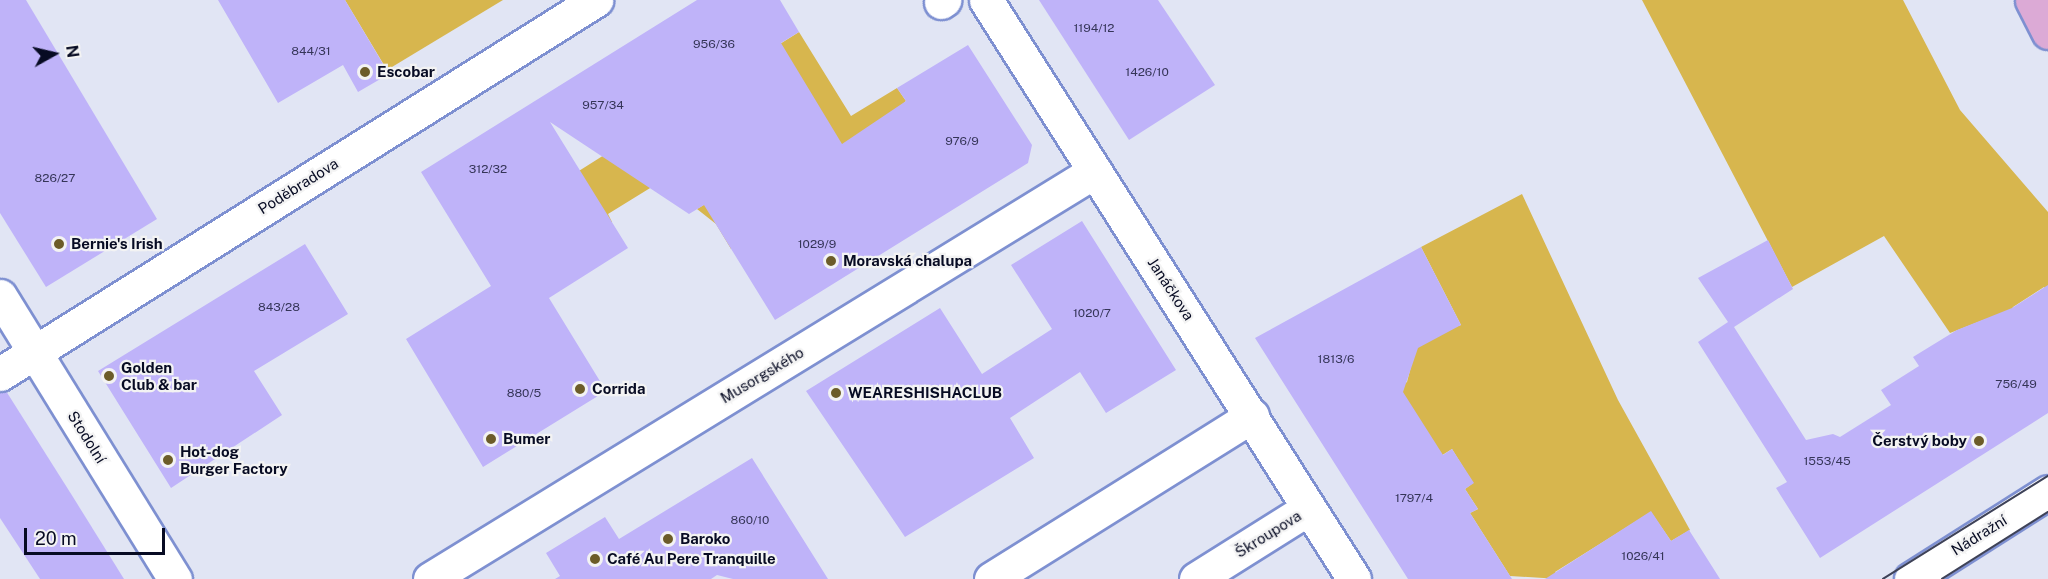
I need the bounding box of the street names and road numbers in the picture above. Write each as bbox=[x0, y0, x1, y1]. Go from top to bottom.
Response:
street label: Poděbradova bbox=[255, 154, 341, 218]
street label: Janáčkova bbox=[1144, 254, 1198, 324]
street label: Musorgského bbox=[717, 343, 807, 407]
street label: Stodolní bbox=[64, 408, 110, 466]
street label: Škroupova bbox=[1232, 507, 1304, 561]
street label: Nádražní bbox=[1948, 511, 2010, 559]

